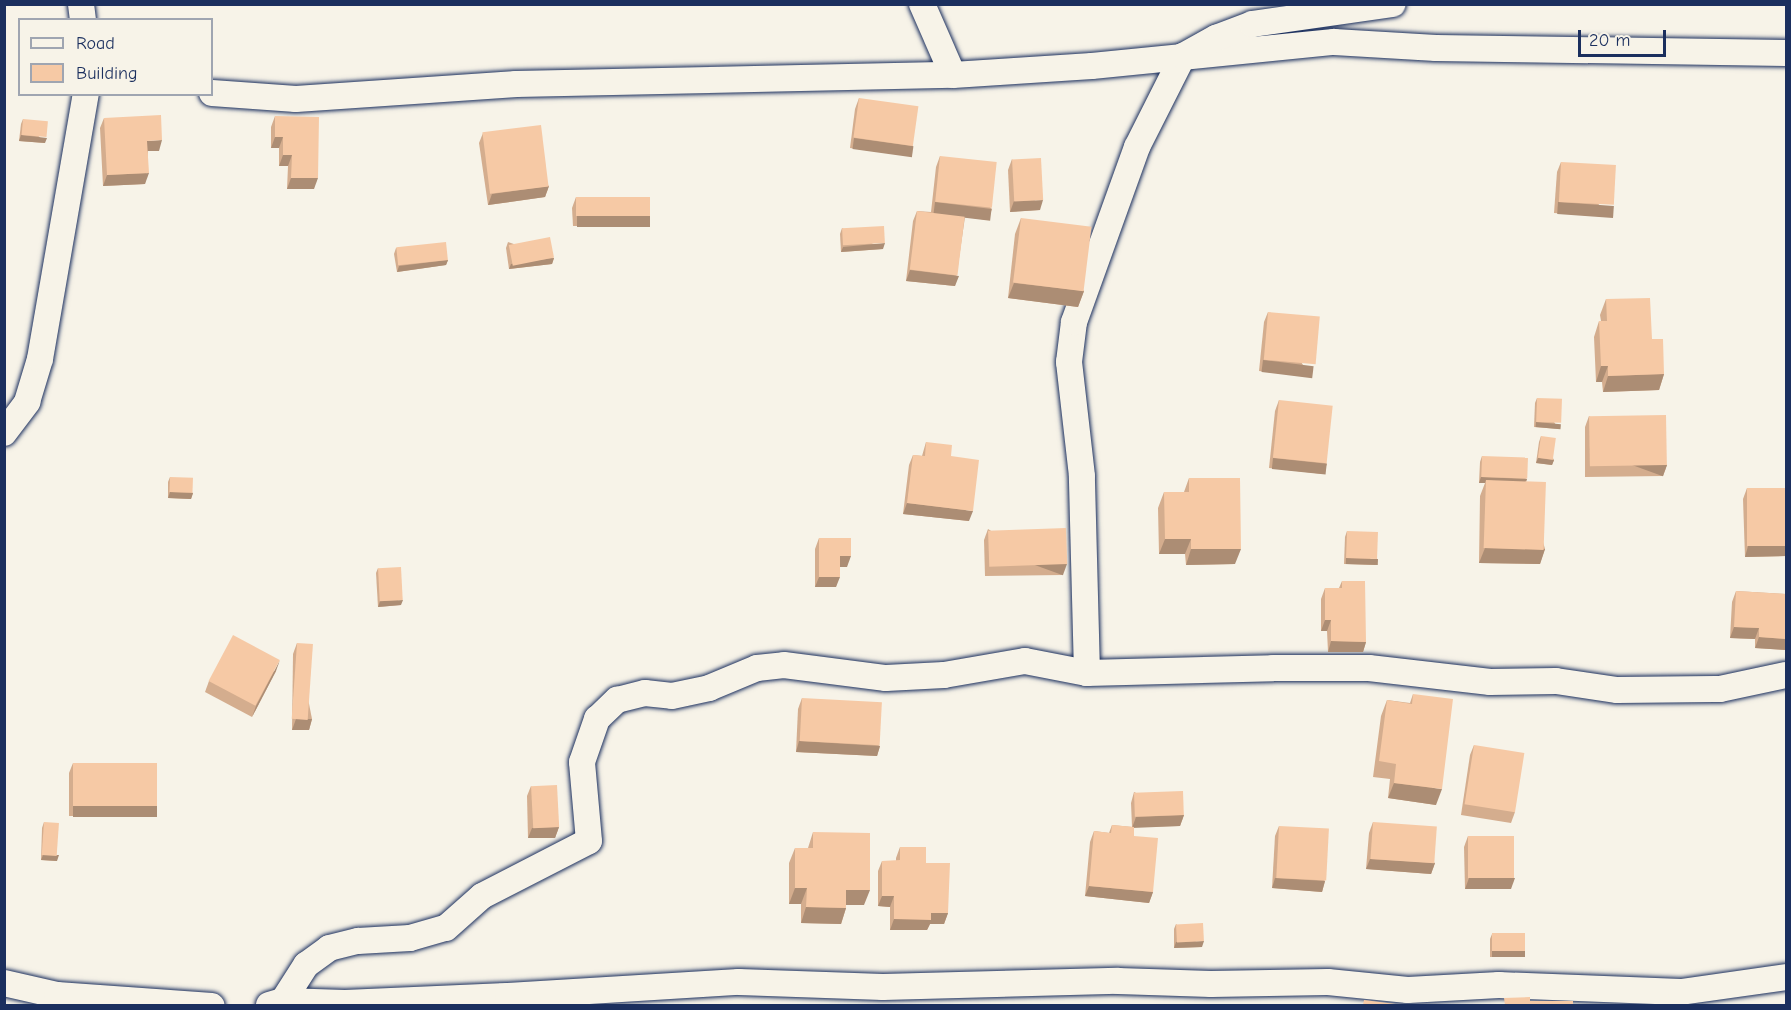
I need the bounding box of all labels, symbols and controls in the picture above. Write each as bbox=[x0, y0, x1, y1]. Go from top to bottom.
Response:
legend bbox=[18, 18, 213, 96]
scale bar bbox=[1581, 18, 1670, 56]
text: 20 m bbox=[1589, 30, 1630, 51]
text: Road bbox=[76, 33, 115, 54]
text: Building bbox=[76, 63, 138, 84]

